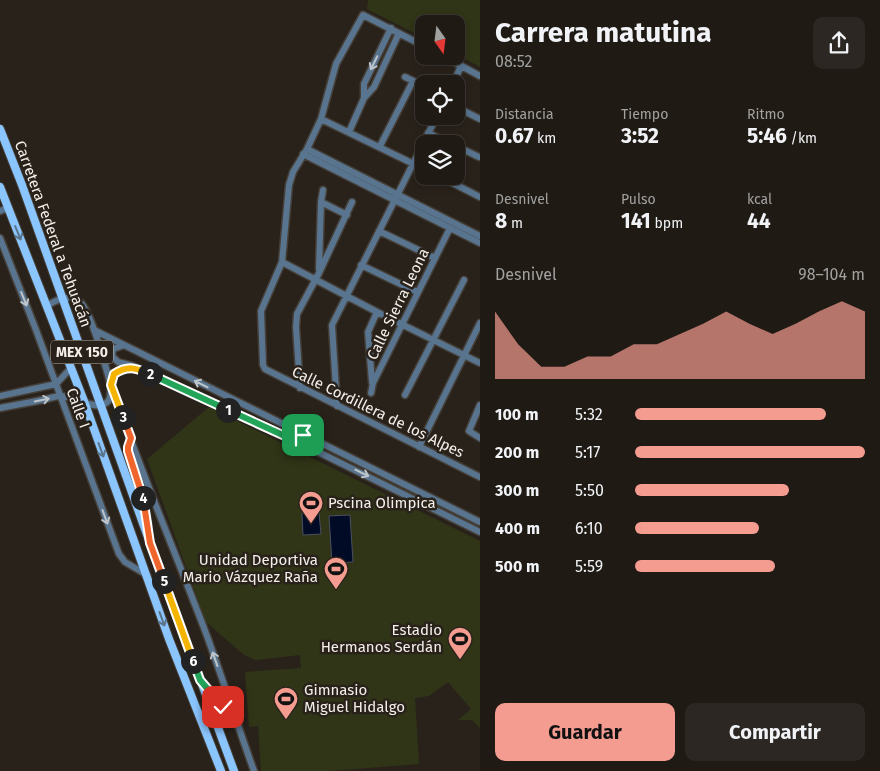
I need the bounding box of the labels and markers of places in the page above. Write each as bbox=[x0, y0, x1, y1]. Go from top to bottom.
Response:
pin: 2 bbox=[138, 362, 162, 386]
pin: 1 bbox=[216, 398, 240, 422]
pin: 3 bbox=[110, 404, 136, 430]
pin bbox=[282, 414, 324, 456]
pin: 4 bbox=[130, 486, 156, 510]
sports icon: Pscina Olimpica bbox=[298, 490, 324, 524]
place label: Pscina Olimpica bbox=[328, 494, 436, 512]
place label: Unidad Deportiva Mario Vázquez Raña bbox=[183, 551, 318, 586]
sports icon: Unidad Deportiva Mario Vázquez Raña bbox=[323, 556, 349, 590]
pin: 5 bbox=[152, 568, 176, 594]
place label: Estadio Hermanos Serdán bbox=[321, 621, 442, 656]
sports icon: Estadio Hermanos Serdán bbox=[447, 626, 473, 660]
pin: 6 bbox=[180, 648, 206, 674]
place label: Gimnasio Miguel Hidalgo bbox=[304, 681, 405, 716]
pin bbox=[202, 686, 244, 728]
sports icon: Gimnasio Miguel Hidalgo bbox=[273, 686, 299, 720]

